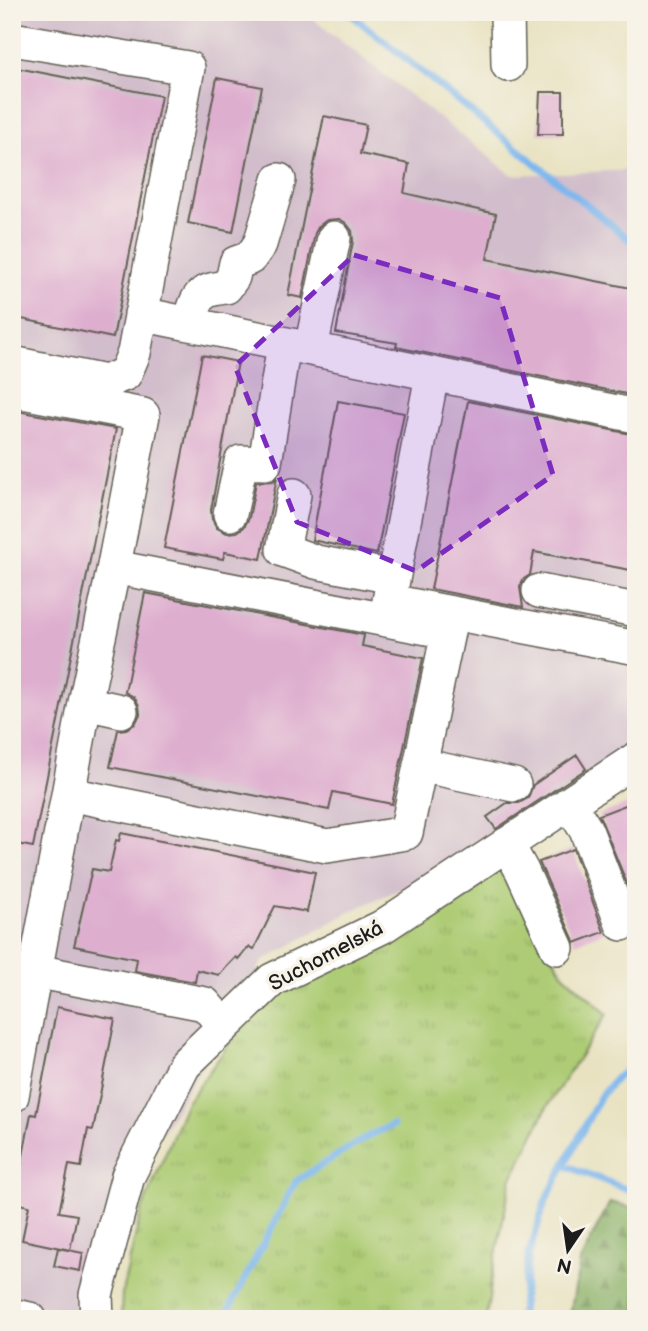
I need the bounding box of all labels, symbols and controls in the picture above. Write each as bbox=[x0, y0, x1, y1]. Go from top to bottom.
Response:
street label: Suchomelská bbox=[265, 915, 387, 997]
north arrow bbox=[532, 1216, 602, 1286]
text: N bbox=[555, 1252, 574, 1278]

